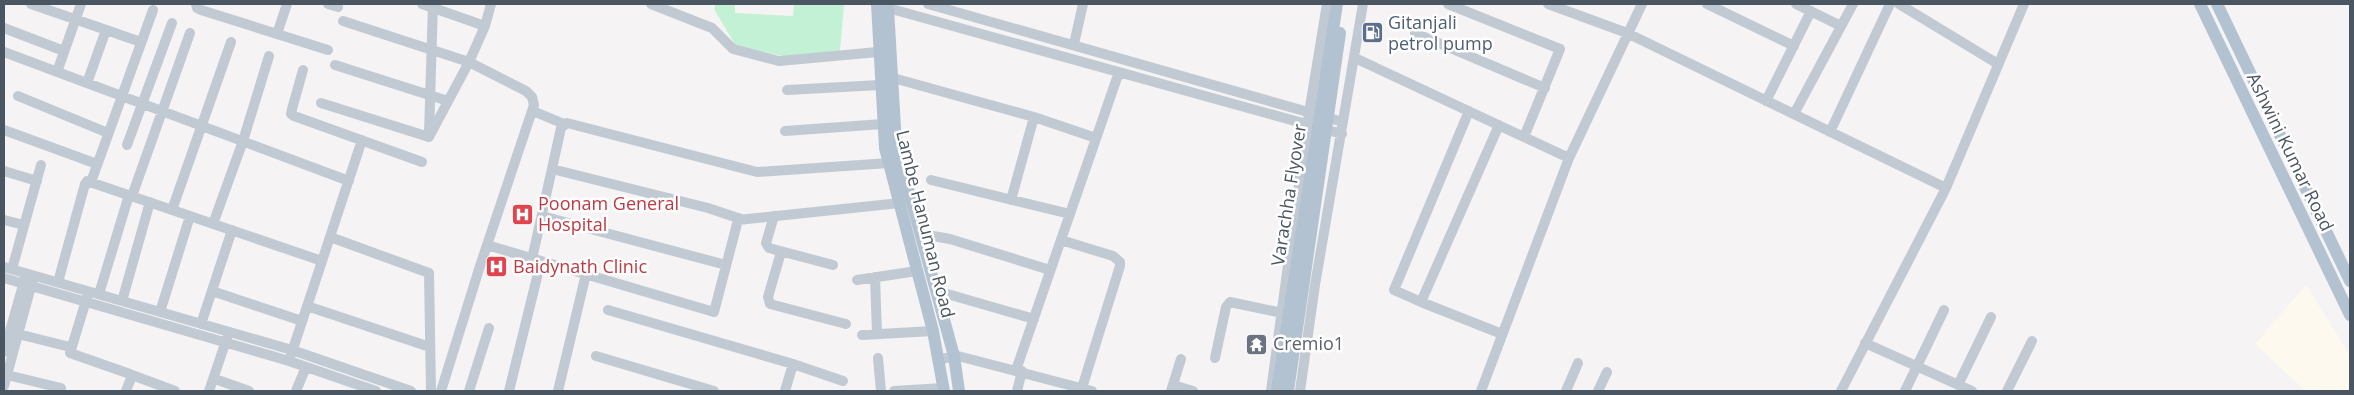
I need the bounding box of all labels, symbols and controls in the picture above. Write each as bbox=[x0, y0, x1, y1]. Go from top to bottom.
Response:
place label: Gitanjali petrol pump bbox=[1388, 10, 1493, 55]
fuel station icon: Gitanjali petrol pump bbox=[1360, 21, 1384, 45]
street label: Ashwini Kumar Road bbox=[2242, 68, 2340, 235]
street label: Varachha Flyover bbox=[1265, 121, 1311, 268]
street label: Lambe Hanuman Road bbox=[891, 127, 961, 320]
place label: Poonam General Hospital bbox=[538, 191, 679, 236]
hospital icon: Poonam General Hospital bbox=[510, 202, 534, 226]
place label: Baidynath Clinic bbox=[513, 254, 647, 278]
hospital icon: Baidynath Clinic bbox=[485, 255, 509, 279]
place label: Cremio1 bbox=[1273, 331, 1344, 355]
temple icon: Cremio1 bbox=[1245, 332, 1269, 356]

